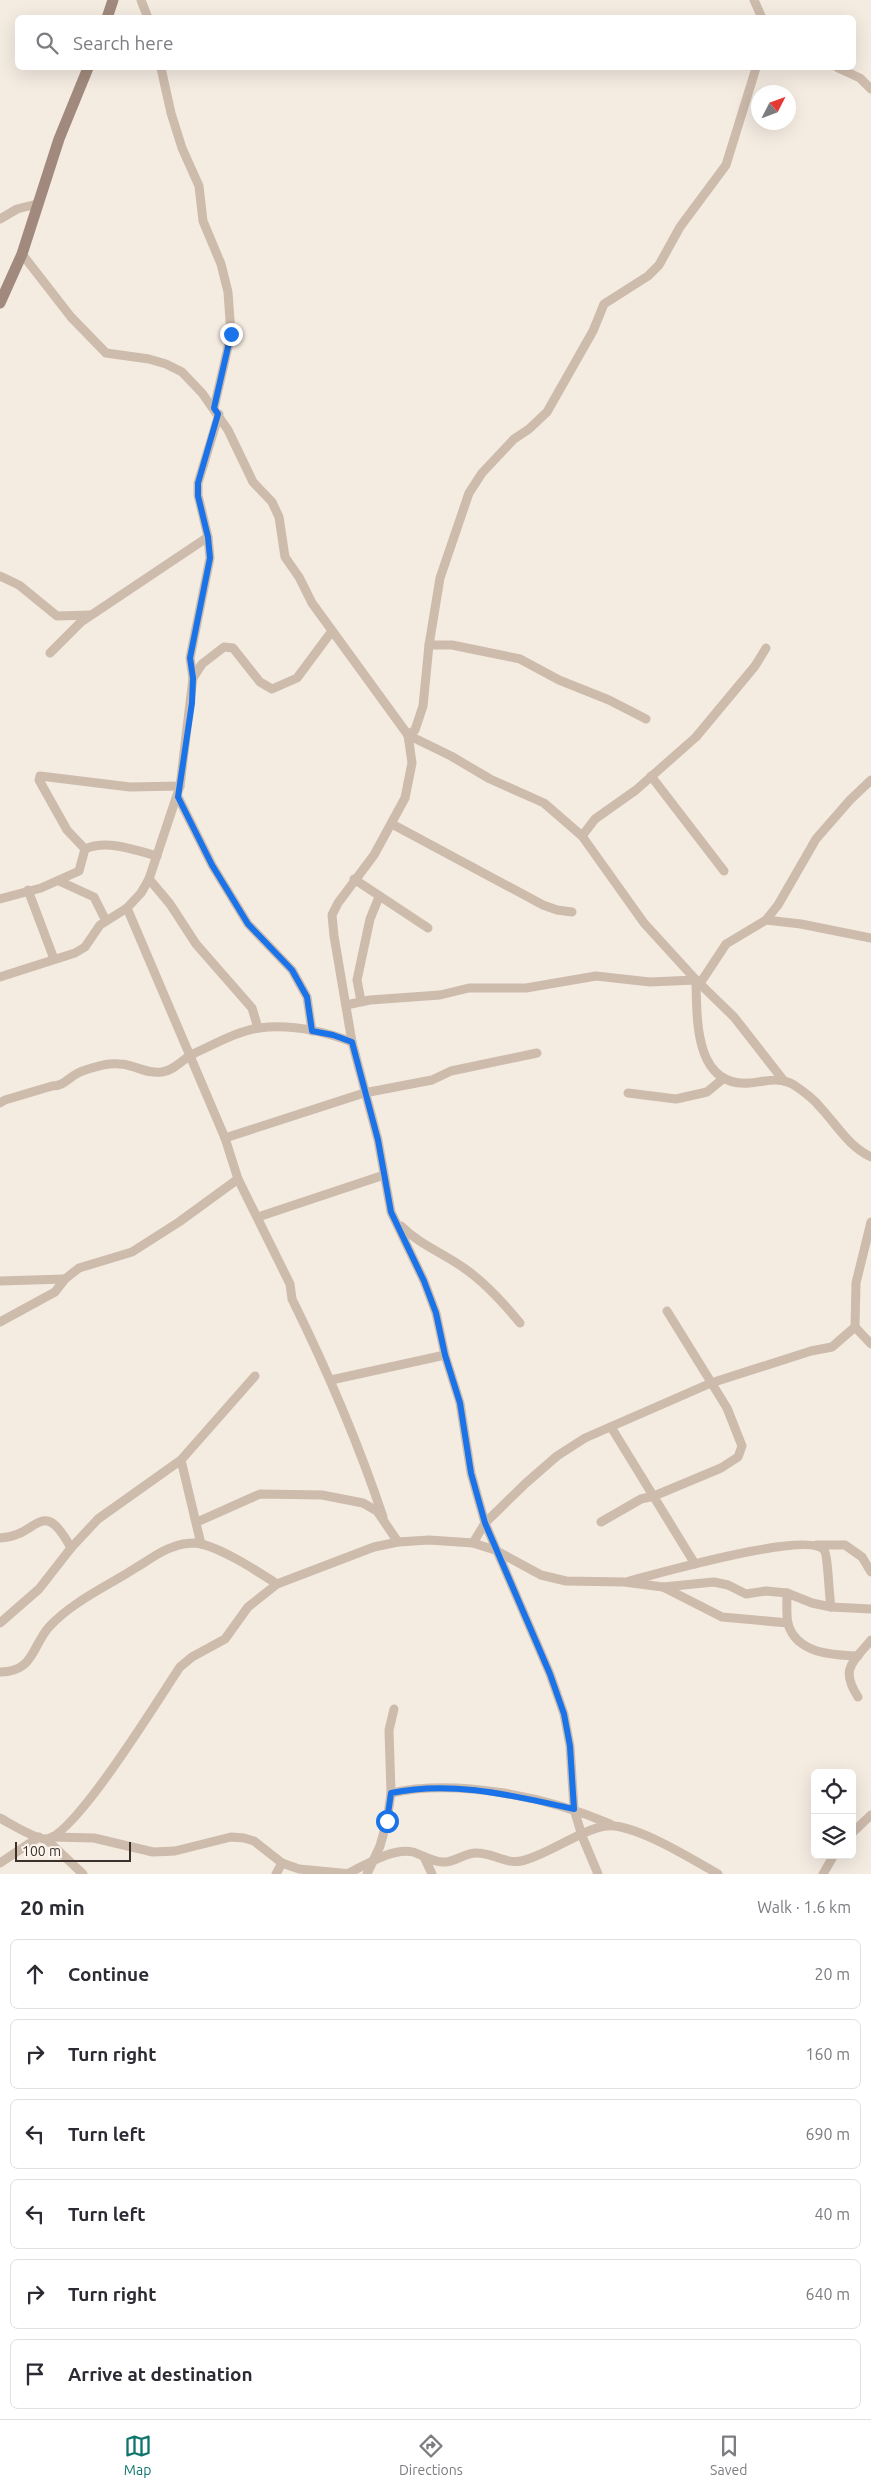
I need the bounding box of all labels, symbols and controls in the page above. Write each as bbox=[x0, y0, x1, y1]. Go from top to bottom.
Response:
search box bbox=[15, 15, 856, 70]
icon: search bbox=[33, 29, 61, 57]
text: Search here bbox=[73, 32, 173, 54]
north arrow bbox=[751, 85, 796, 130]
route end bbox=[220, 323, 243, 346]
map controls bbox=[811, 1769, 856, 1859]
button: locate bbox=[811, 1769, 856, 1814]
route start bbox=[376, 1810, 399, 1833]
button: layers bbox=[811, 1814, 856, 1859]
scale bar bbox=[15, 1839, 131, 1862]
text: 100 m bbox=[22, 1843, 61, 1859]
text: 20 min bbox=[20, 1895, 85, 1919]
text: Walk · 1.6 km bbox=[757, 1898, 851, 1916]
icon: ahead bbox=[21, 1960, 49, 1988]
text: Continue bbox=[68, 1963, 149, 1985]
text: 20 m bbox=[814, 1965, 850, 1983]
icon: right bbox=[21, 2040, 49, 2068]
text: Turn right bbox=[68, 2043, 156, 2065]
text: 160 m bbox=[805, 2045, 850, 2063]
icon: left bbox=[21, 2120, 49, 2148]
text: Turn left bbox=[68, 2123, 146, 2145]
text: 690 m bbox=[805, 2125, 850, 2143]
icon: left bbox=[21, 2200, 49, 2228]
text: Turn left bbox=[68, 2203, 146, 2225]
text: 40 m bbox=[814, 2205, 850, 2223]
icon: right bbox=[21, 2280, 49, 2308]
text: Turn right bbox=[68, 2283, 156, 2305]
text: 640 m bbox=[805, 2285, 850, 2303]
icon: arrive bbox=[21, 2360, 49, 2388]
text: Arrive at destination bbox=[68, 2363, 253, 2385]
tab: Map bbox=[124, 2432, 152, 2478]
tab: Directions bbox=[399, 2432, 463, 2478]
tab: Saved bbox=[710, 2432, 747, 2478]

